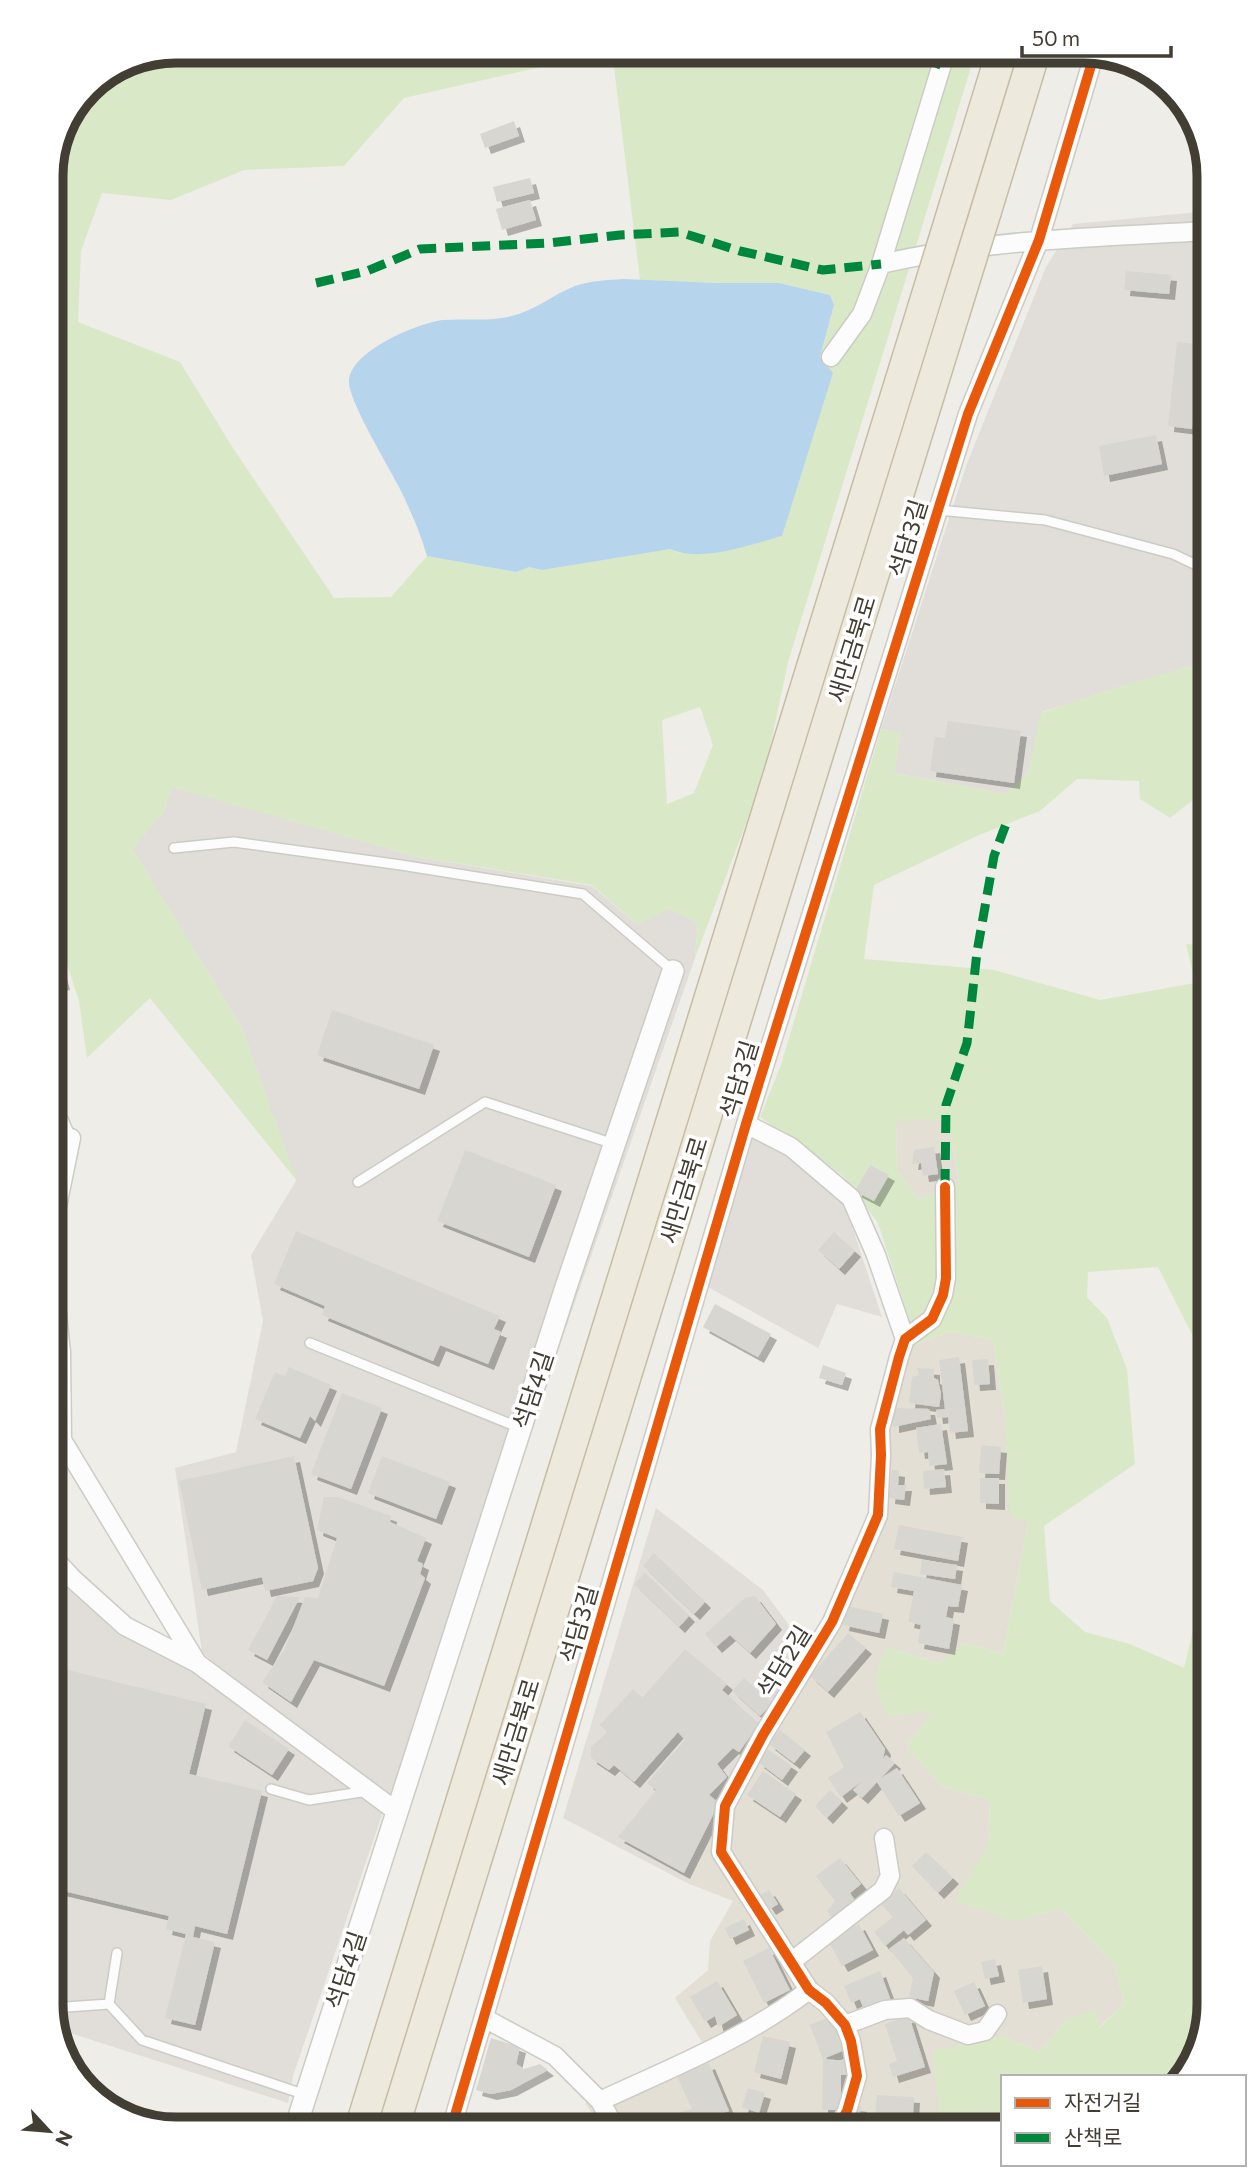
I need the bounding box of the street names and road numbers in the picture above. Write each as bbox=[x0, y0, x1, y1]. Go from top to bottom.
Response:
street label: 석담3길 bbox=[881, 496, 933, 580]
street label: 새만금북로 bbox=[821, 592, 881, 706]
street label: 석담3길 bbox=[712, 1037, 764, 1121]
street label: 새만금북로 bbox=[653, 1133, 713, 1247]
street label: 석담4길 bbox=[506, 1347, 558, 1433]
street label: 석담3길 bbox=[553, 1582, 603, 1666]
street label: 석담2길 bbox=[750, 1620, 816, 1702]
street label: 새만금북로 bbox=[485, 1675, 545, 1789]
street label: 석담4길 bbox=[319, 1927, 371, 2013]

